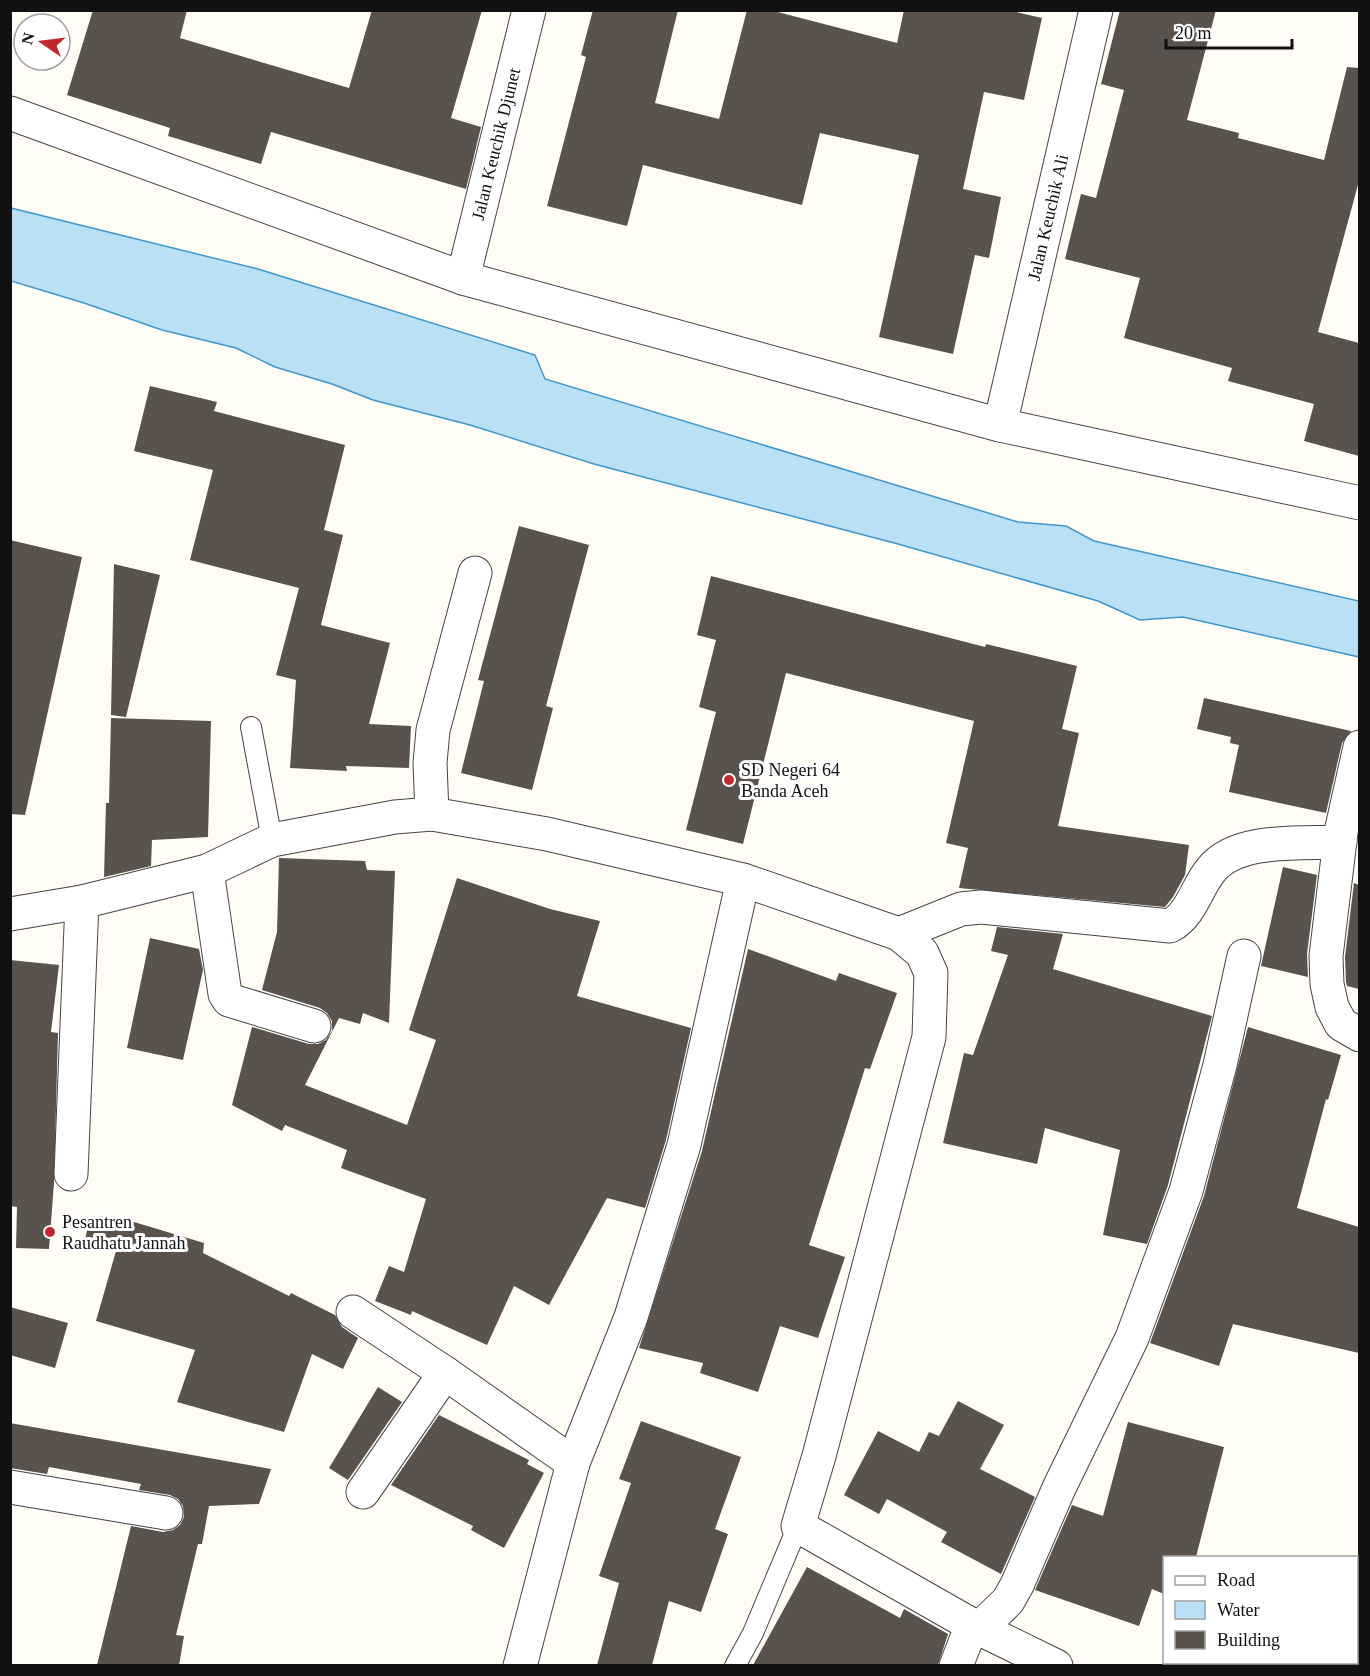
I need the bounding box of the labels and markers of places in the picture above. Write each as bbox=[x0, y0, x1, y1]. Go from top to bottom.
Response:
place label: SD Negeri 64 Banda Aceh bbox=[741, 760, 840, 801]
marker: SD Negeri 64 Banda Aceh bbox=[722, 773, 736, 787]
place label: Pesantren Raudhatu Jannah bbox=[62, 1212, 185, 1253]
marker: Pesantren Raudhatu Jannah bbox=[43, 1225, 57, 1239]

